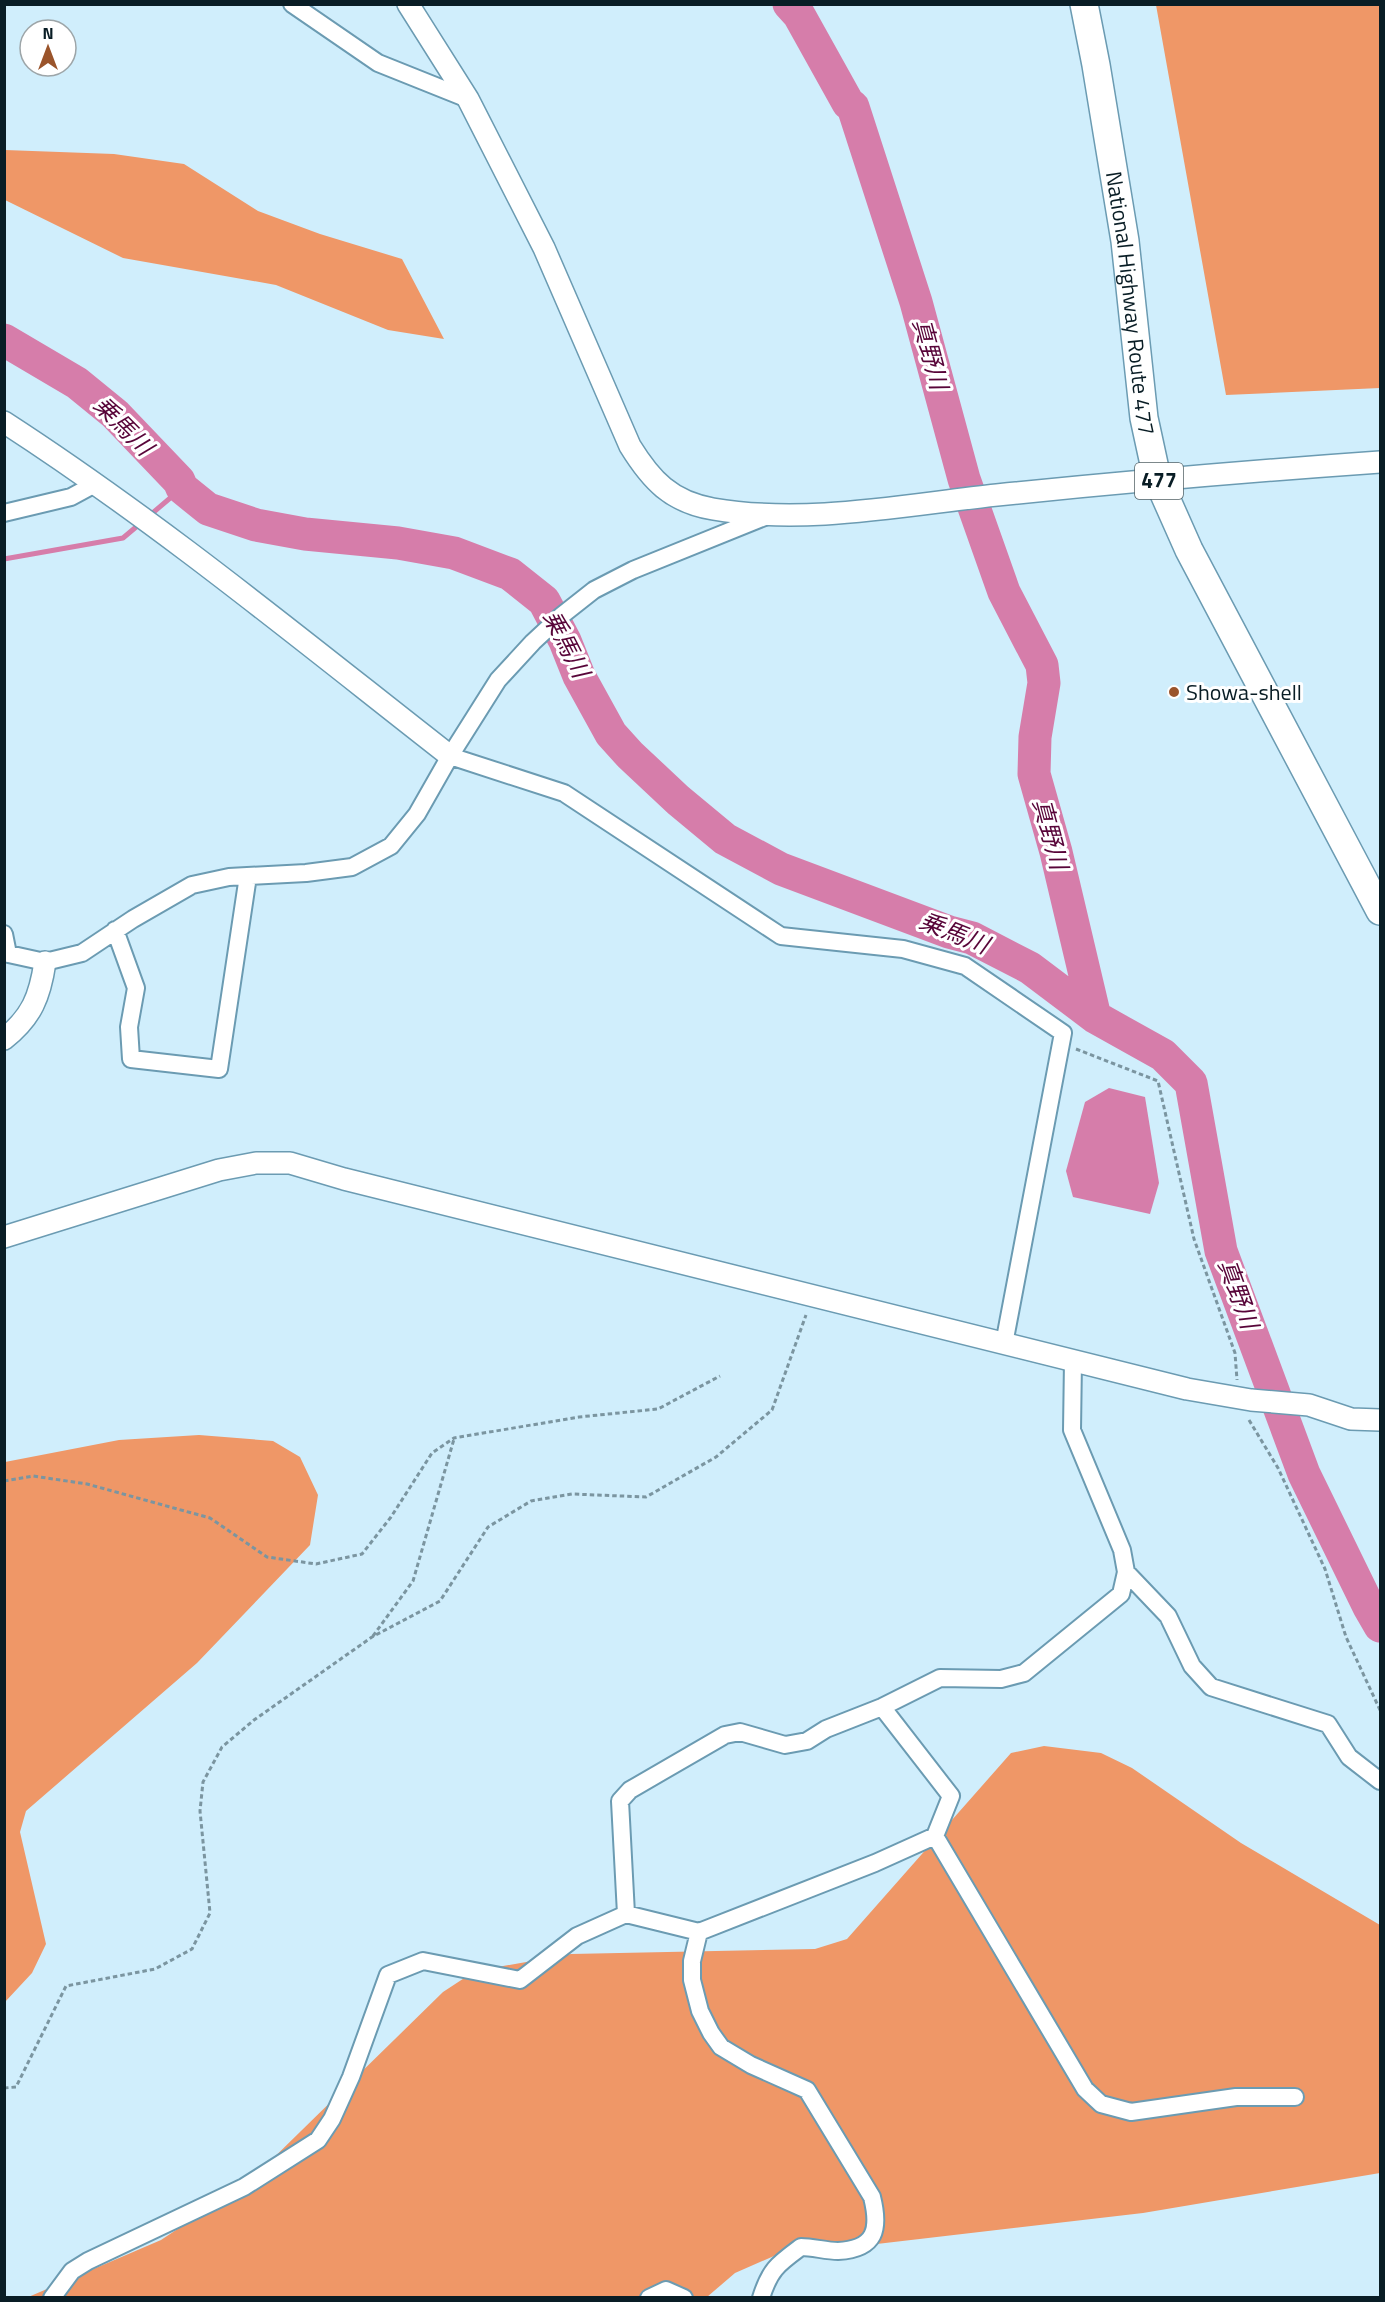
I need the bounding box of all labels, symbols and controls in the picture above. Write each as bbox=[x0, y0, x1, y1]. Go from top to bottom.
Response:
north arrow bbox=[18, 18, 78, 78]
text: N bbox=[42, 21, 54, 45]
street label: National Highway Route 477 bbox=[1097, 169, 1164, 439]
water label: 真野川 bbox=[904, 314, 958, 396]
water label: 乗馬川 bbox=[86, 387, 164, 466]
road number: 477 bbox=[1135, 463, 1183, 499]
water label: 乗馬川 bbox=[535, 603, 601, 686]
place label: Showa-shell bbox=[1186, 675, 1302, 709]
marker: Showa-shell bbox=[1167, 685, 1181, 699]
water label: 真野川 bbox=[1024, 794, 1078, 876]
water label: 乗馬川 bbox=[914, 902, 997, 963]
water label: 真野川 bbox=[1210, 1254, 1269, 1336]

